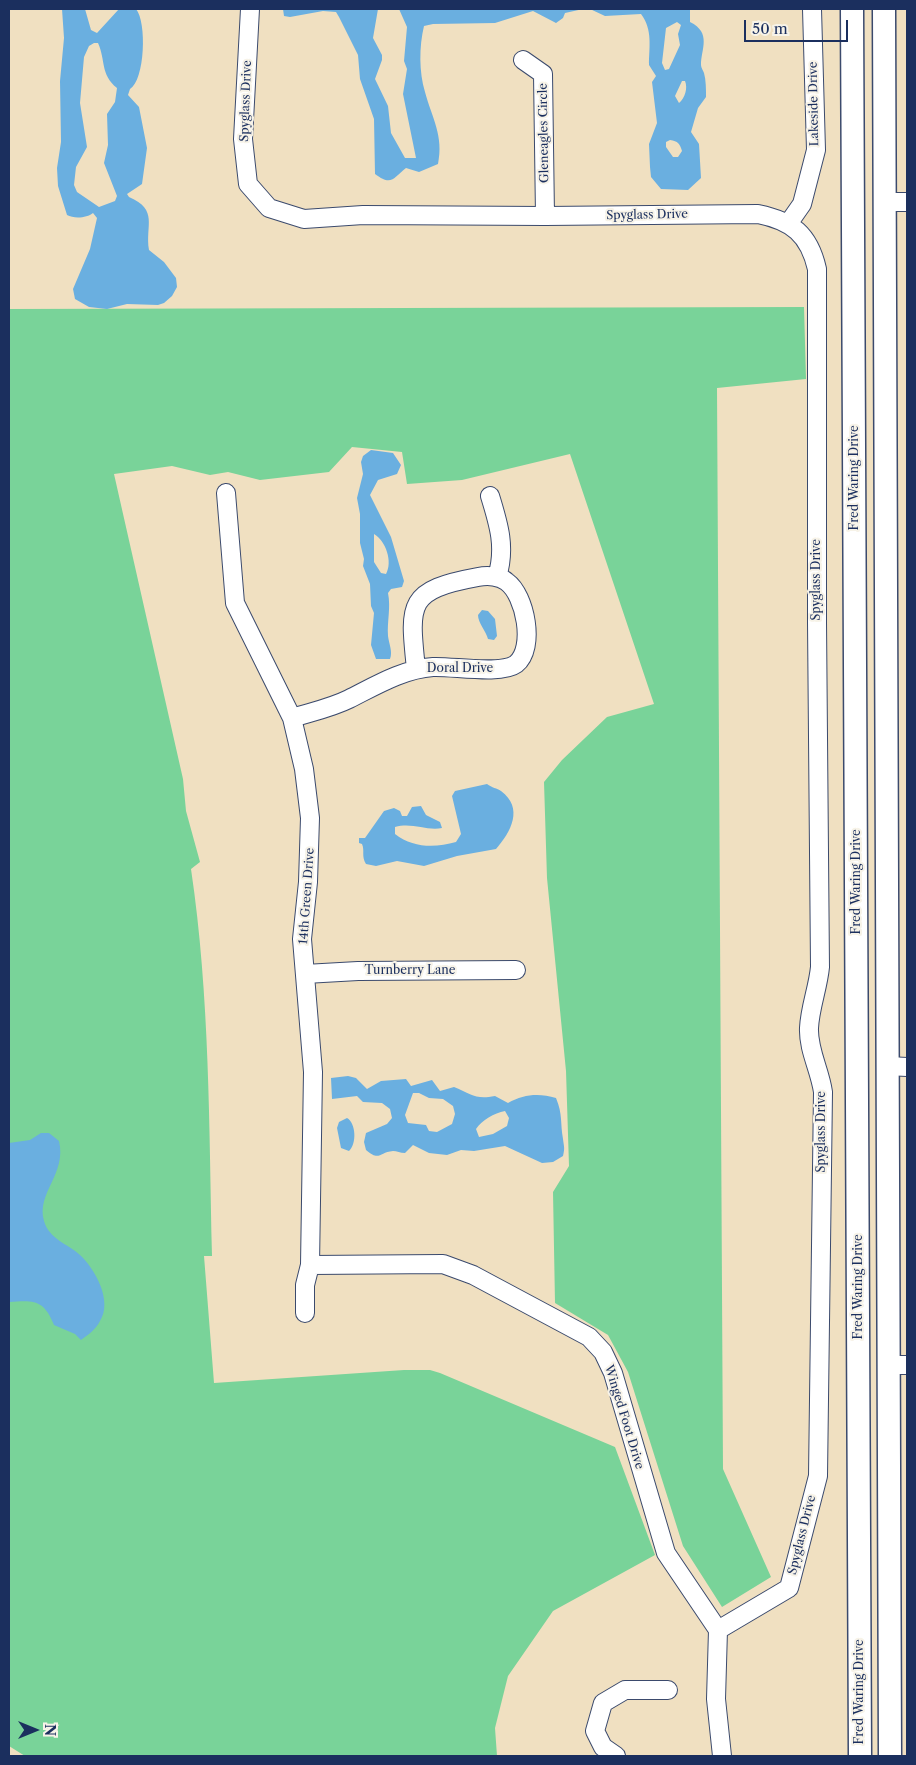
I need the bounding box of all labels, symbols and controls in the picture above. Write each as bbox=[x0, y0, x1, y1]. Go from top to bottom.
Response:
scale bar bbox=[746, 10, 850, 42]
text: 50 m bbox=[752, 19, 788, 38]
street label: Spyglass Drive bbox=[237, 60, 255, 142]
street label: Lakeside Drive bbox=[806, 62, 822, 146]
street label: Gleneagles Circle bbox=[536, 83, 552, 183]
street label: Spyglass Drive bbox=[606, 207, 688, 223]
street label: Fred Waring Drive bbox=[848, 425, 862, 531]
street label: Spyglass Drive bbox=[810, 539, 824, 621]
street label: Doral Drive bbox=[427, 662, 493, 676]
street label: Fred Waring Drive bbox=[850, 829, 864, 935]
street label: 14th Green Drive bbox=[296, 847, 318, 945]
street label: Turnberry Lane bbox=[365, 964, 455, 978]
street label: Spyglass Drive bbox=[815, 1091, 829, 1173]
street label: Fred Waring Drive bbox=[852, 1234, 866, 1340]
street label: Winged Foot Drive bbox=[601, 1363, 647, 1471]
street label: Spyglass Drive bbox=[785, 1494, 819, 1576]
street label: Fred Waring Drive bbox=[853, 1639, 867, 1745]
north arrow bbox=[10, 1705, 60, 1755]
text: N bbox=[41, 1724, 59, 1736]

